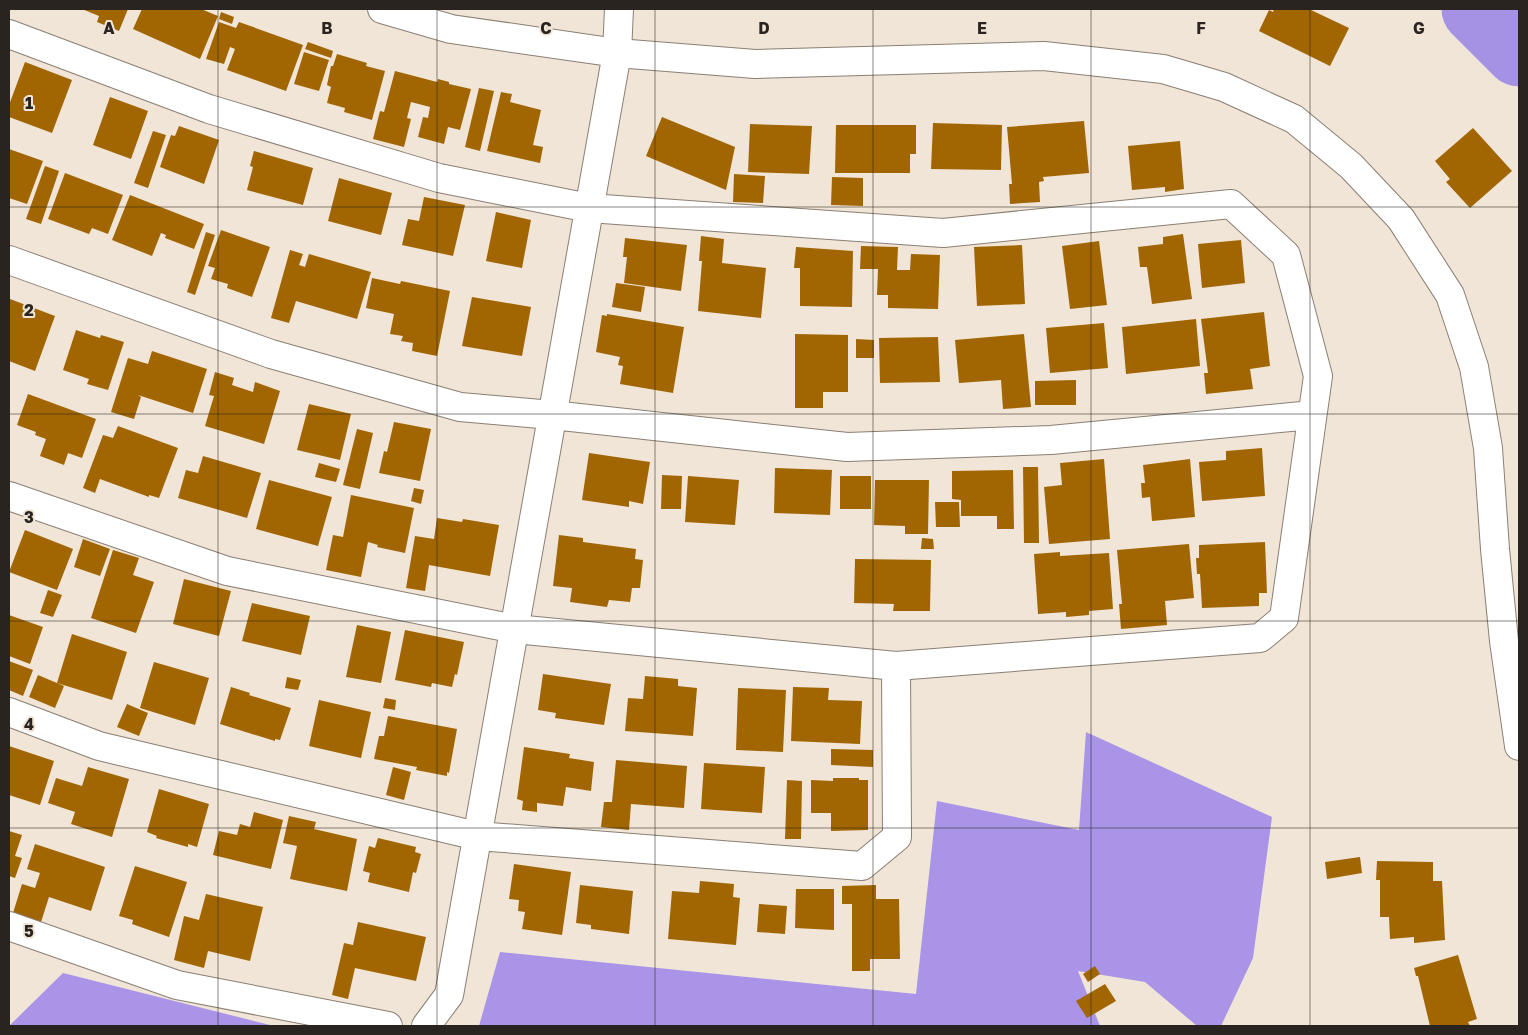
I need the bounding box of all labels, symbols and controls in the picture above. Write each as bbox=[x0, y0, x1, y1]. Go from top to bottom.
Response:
text: A bbox=[103, 18, 115, 38]
text: B bbox=[321, 18, 333, 38]
text: C bbox=[540, 18, 552, 38]
text: D bbox=[758, 18, 770, 38]
text: E bbox=[977, 18, 987, 38]
text: F bbox=[1196, 18, 1206, 38]
text: G bbox=[1413, 18, 1425, 38]
text: 1 bbox=[25, 93, 33, 113]
text: 2 bbox=[24, 300, 34, 320]
text: 3 bbox=[24, 507, 34, 527]
text: 4 bbox=[24, 714, 34, 734]
text: 5 bbox=[24, 921, 34, 941]

